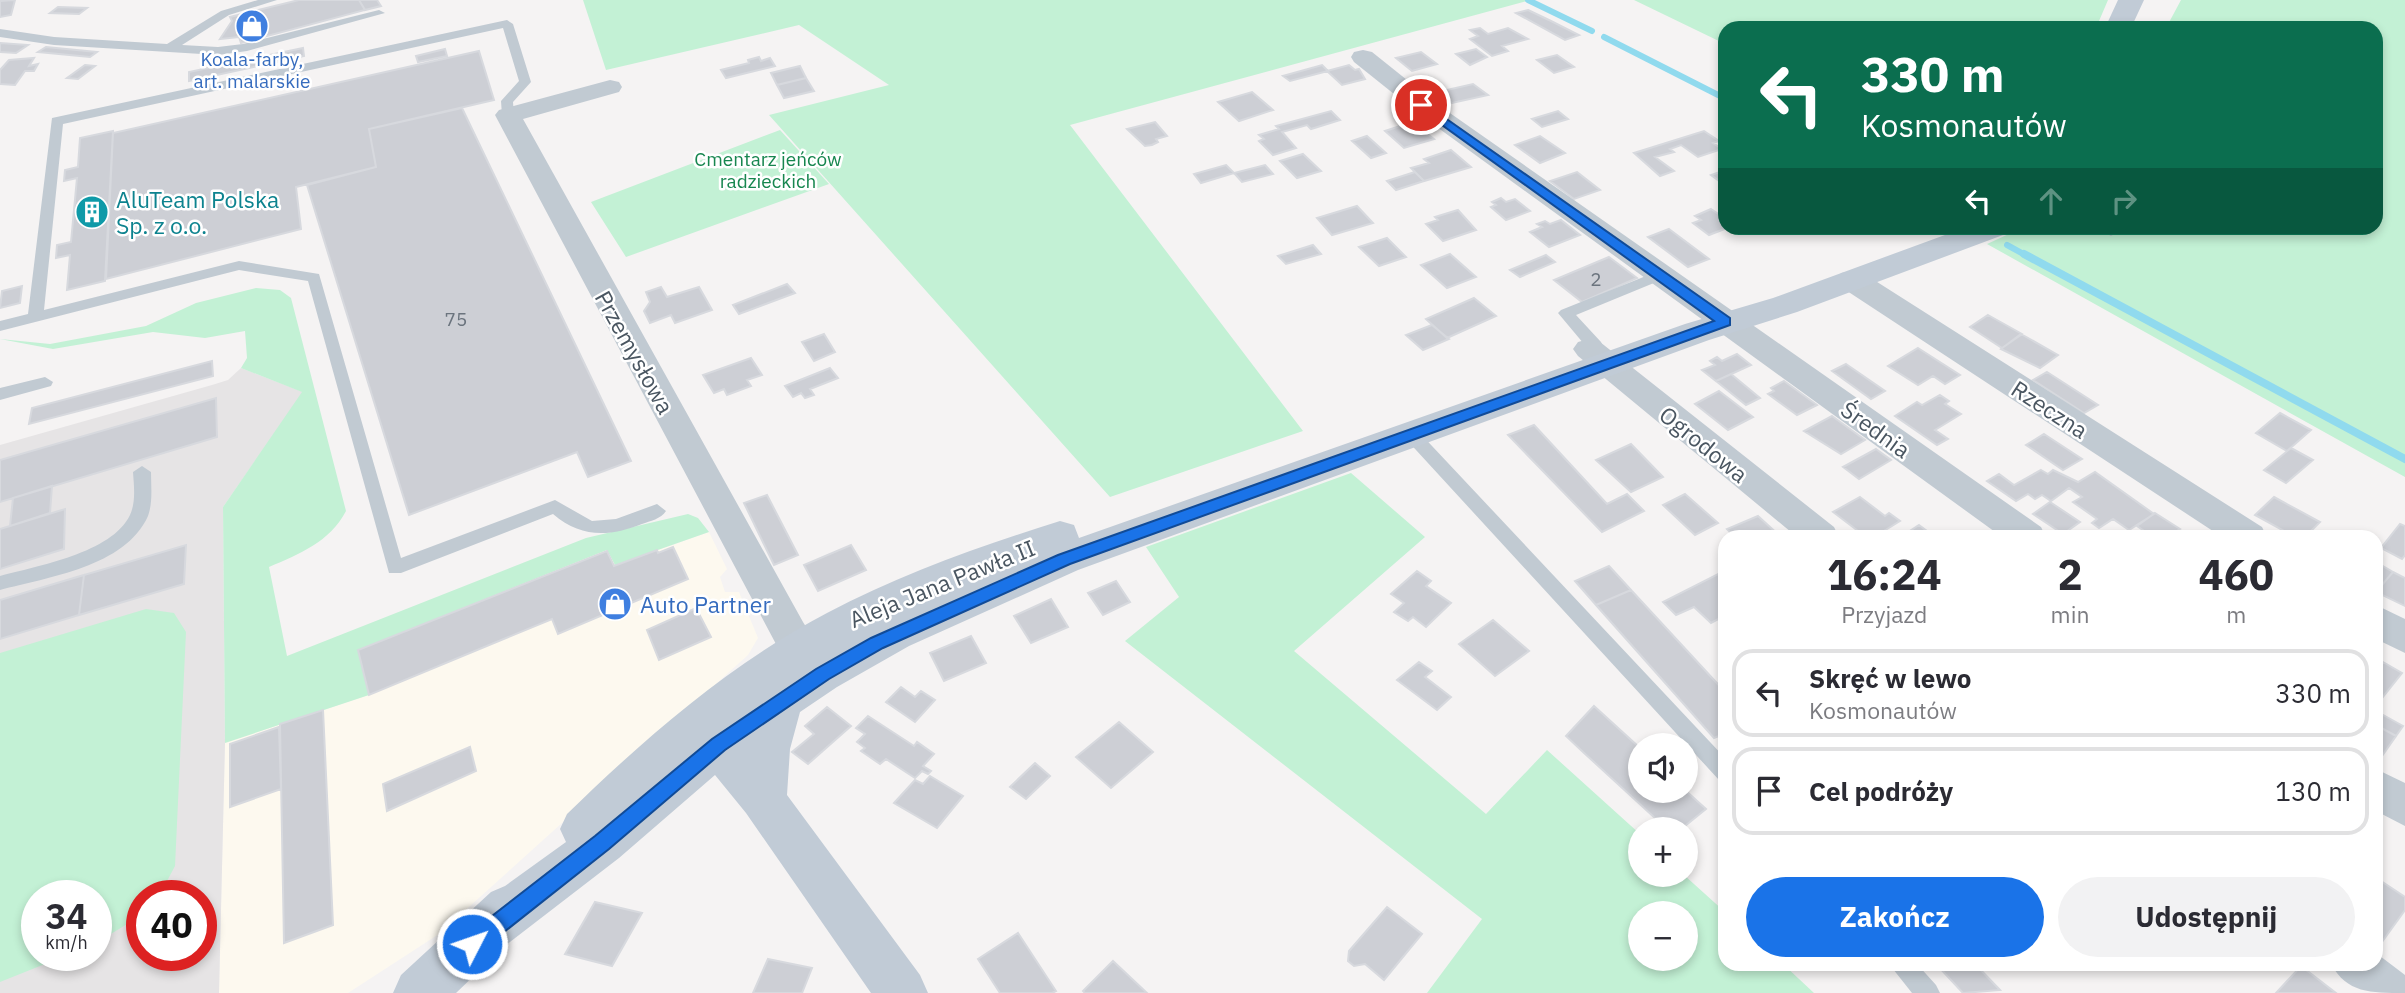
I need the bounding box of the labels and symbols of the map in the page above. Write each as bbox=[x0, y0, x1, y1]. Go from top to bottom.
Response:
shop icon: Koala-farby, art. malarskie bbox=[233, 7, 271, 45]
place label: Koala-farby, art. malarskie bbox=[194, 47, 310, 93]
pin bbox=[1391, 75, 1451, 135]
park label: Cmentarz jeńców radzieckich bbox=[694, 147, 842, 193]
place label: AluTeam Polska Sp. z o.o. bbox=[116, 184, 279, 240]
building icon: AluTeam Polska Sp. z o.o. bbox=[73, 193, 111, 231]
house number: 2 bbox=[1590, 267, 1602, 291]
street label: Przemysłowa bbox=[589, 285, 681, 419]
house number: 75 bbox=[445, 307, 467, 331]
street label: Rzeczna bbox=[2006, 373, 2094, 445]
street label: Średnia bbox=[1835, 394, 1917, 464]
street label: Ogrodowa bbox=[1654, 399, 1754, 489]
street label: Aleja Jana Pawła II bbox=[845, 532, 1039, 634]
shop icon: Auto Partner bbox=[596, 585, 634, 623]
place label: Auto Partner bbox=[640, 589, 771, 619]
speed limit sign: 40 bbox=[126, 880, 217, 971]
position arrow bbox=[435, 907, 509, 981]

